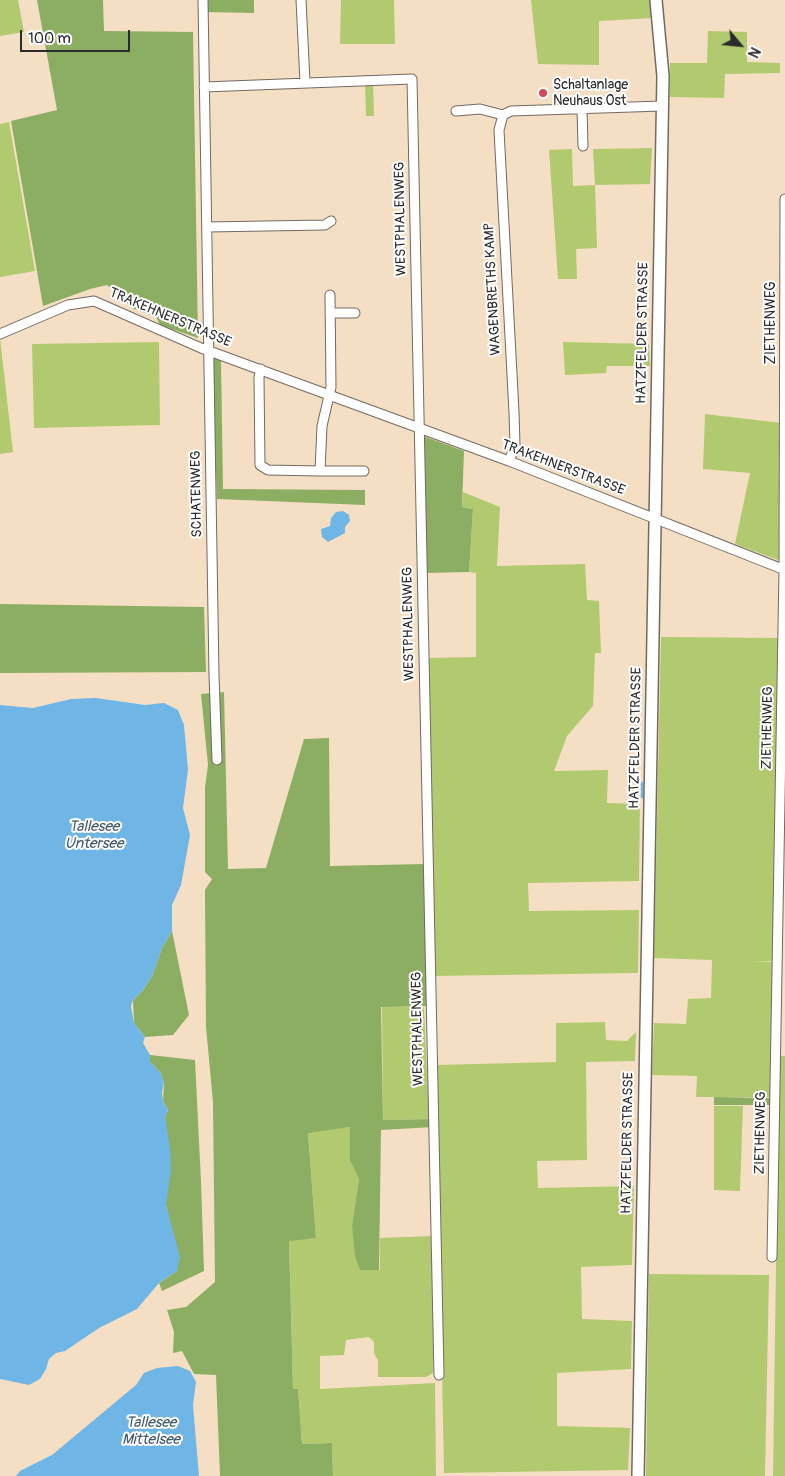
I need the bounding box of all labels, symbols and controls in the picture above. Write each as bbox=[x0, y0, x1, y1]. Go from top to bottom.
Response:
scale bar bbox=[22, 20, 132, 52]
north arrow bbox=[715, 20, 765, 70]
text: 100 m bbox=[28, 29, 71, 48]
text: N bbox=[744, 44, 763, 60]
place label: Schaltanlage Neuhaus Ost bbox=[553, 77, 628, 110]
marker: Schaltanlage Neuhaus Ost bbox=[537, 87, 549, 99]
street label: WESTPHALENWEG bbox=[392, 162, 410, 276]
street label: WAGENBRETHS KAMP bbox=[481, 222, 505, 356]
street label: HATZFELDER STRASSE bbox=[633, 262, 653, 404]
street label: ZIETHENWEG bbox=[763, 282, 779, 364]
street label: TRAKEHNERSTRASSE bbox=[106, 285, 234, 351]
street label: TRAKEHNERSTRASSE bbox=[499, 437, 627, 499]
street label: SCHATENWEG bbox=[188, 450, 206, 538]
street label: WESTPHALENWEG bbox=[400, 567, 418, 681]
street label: HATZFELDER STRASSE bbox=[626, 667, 646, 809]
street label: ZIETHENWEG bbox=[759, 686, 777, 770]
water label: Tallesee Untersee bbox=[65, 818, 123, 853]
street label: WESTPHALENWEG bbox=[409, 972, 427, 1086]
street label: HATZFELDER STRASSE bbox=[618, 1072, 638, 1214]
street label: ZIETHENWEG bbox=[752, 1091, 770, 1175]
water label: Tallesee Mittelsee bbox=[122, 1414, 180, 1449]

